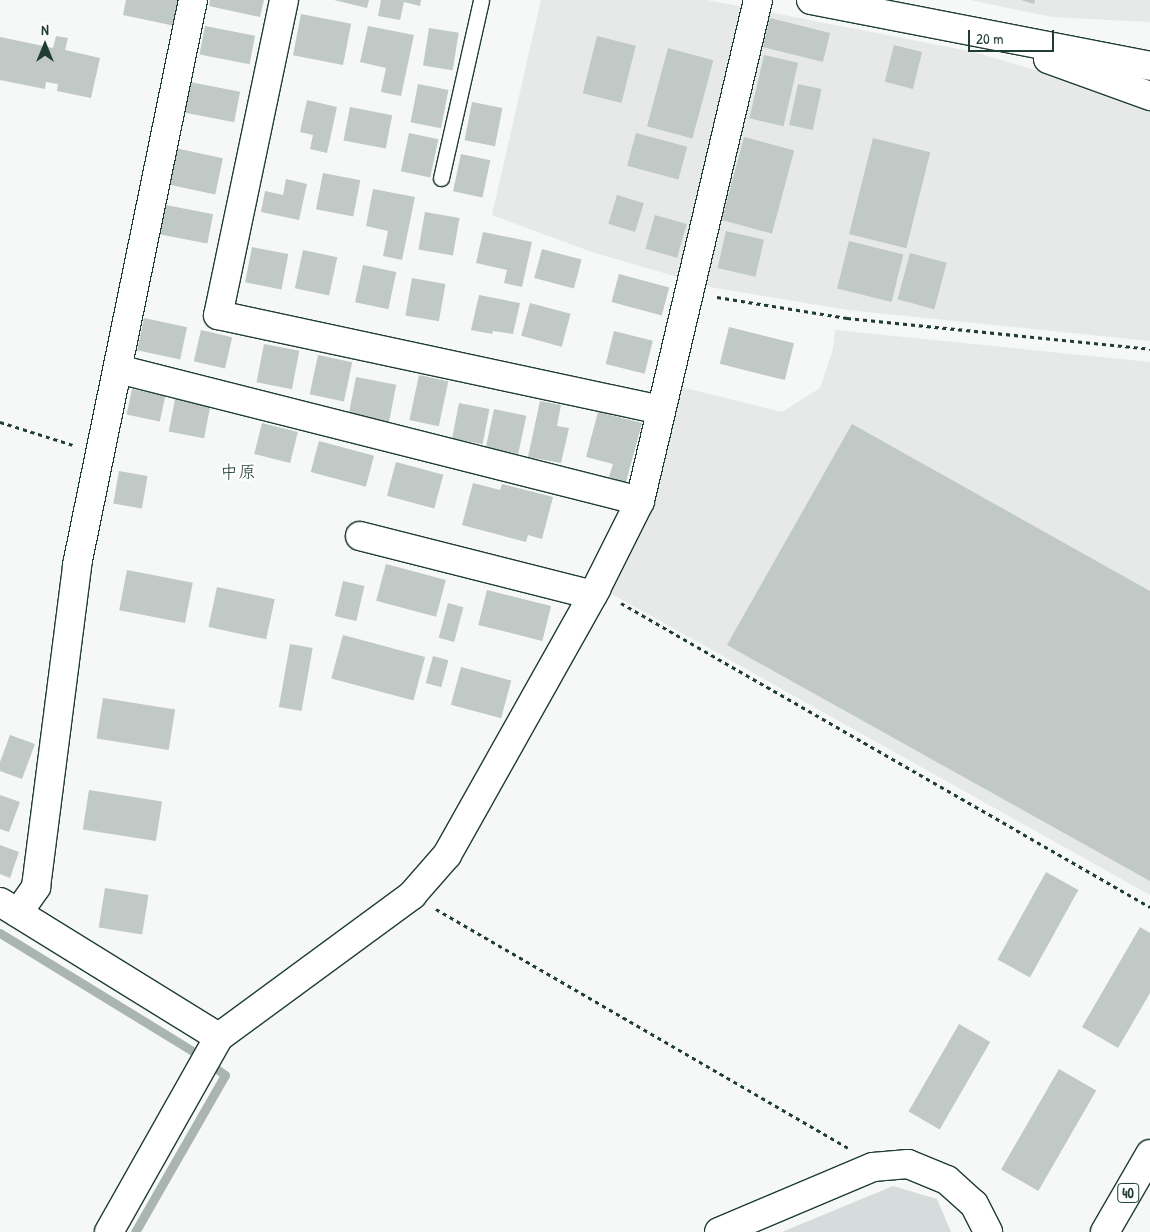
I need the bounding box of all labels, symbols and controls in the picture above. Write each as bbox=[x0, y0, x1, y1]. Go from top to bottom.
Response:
north arrow bbox=[20, 20, 70, 70]
text: N bbox=[41, 20, 49, 39]
scale bar bbox=[970, 20, 1056, 52]
text: 20 m bbox=[976, 28, 1003, 49]
district label: 中原 bbox=[220, 461, 256, 483]
road number: 40 bbox=[1117, 1182, 1139, 1204]

